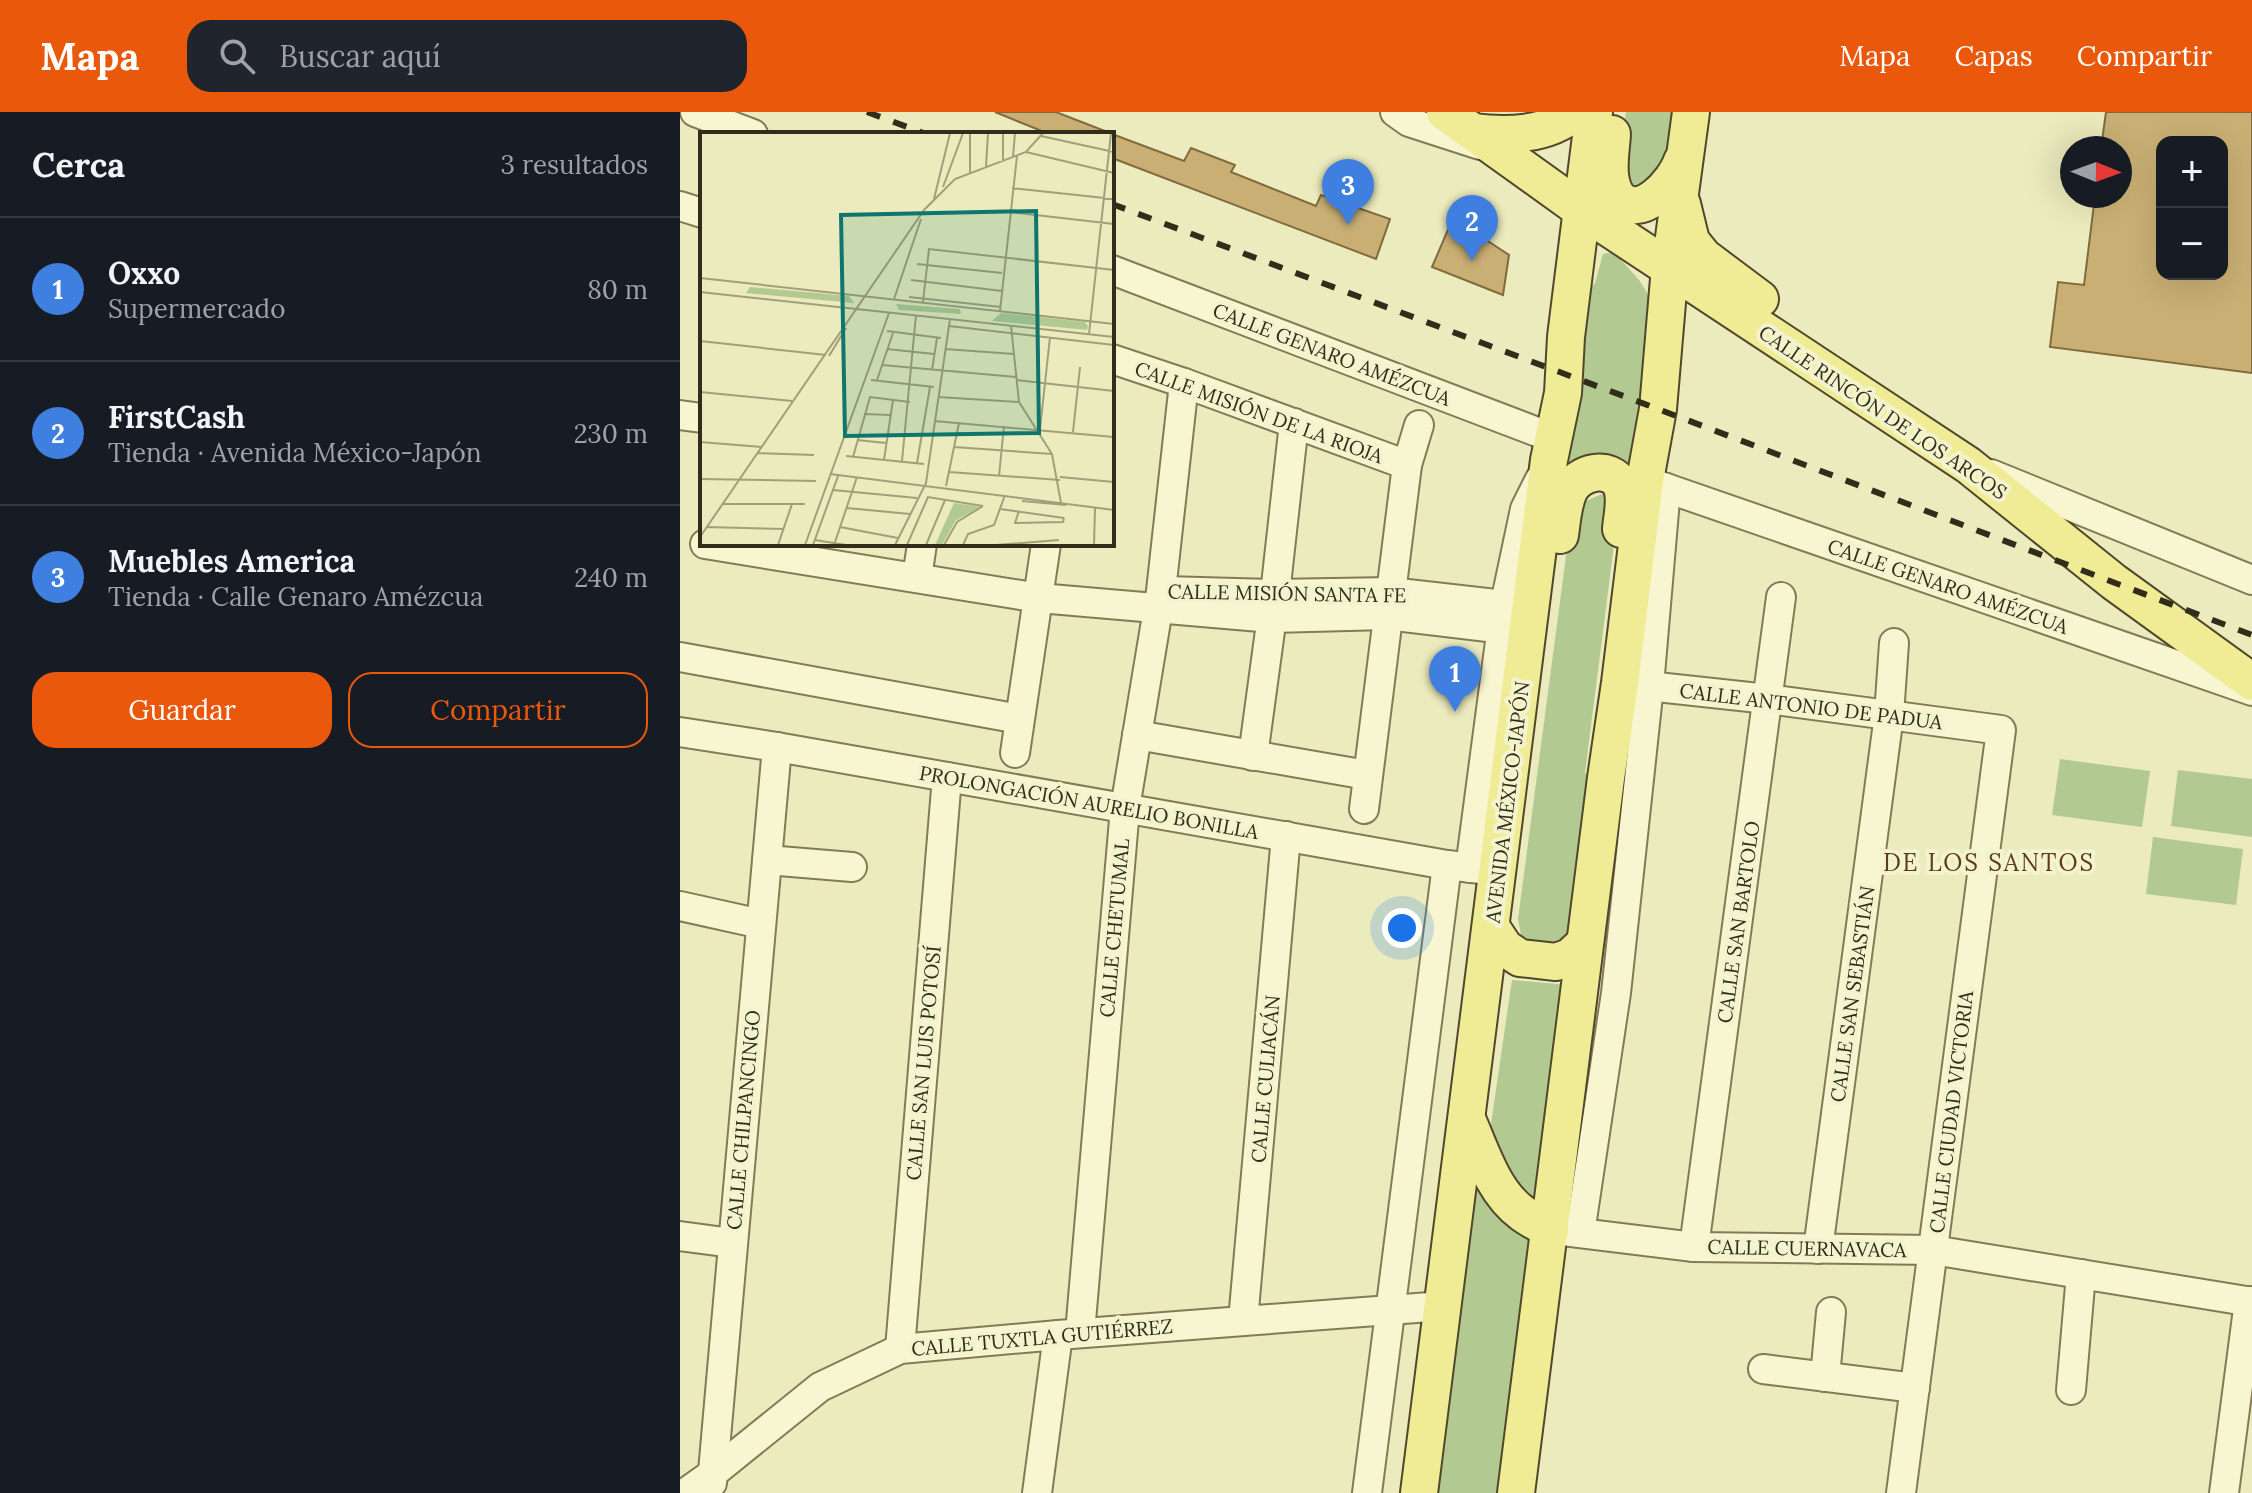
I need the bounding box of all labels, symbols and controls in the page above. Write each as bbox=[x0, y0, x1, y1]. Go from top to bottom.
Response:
search box bbox=[187, 20, 747, 92]
text: Mapa bbox=[40, 32, 139, 80]
icon: search bbox=[215, 34, 259, 78]
text: Buscar aquí bbox=[279, 37, 441, 75]
text: Mapa bbox=[1839, 38, 1911, 74]
text: Capas bbox=[1955, 38, 2033, 74]
text: Compartir bbox=[2077, 38, 2212, 74]
inset map bbox=[700, 132, 1114, 546]
north arrow bbox=[2060, 136, 2132, 208]
map controls bbox=[2156, 136, 2228, 280]
button: + bbox=[2156, 136, 2228, 208]
text: Cerca bbox=[32, 143, 125, 186]
text: 3 resultados bbox=[501, 148, 648, 181]
pin: 3 bbox=[1322, 159, 1374, 225]
pin: 2 bbox=[1446, 195, 1498, 261]
button: − bbox=[2156, 208, 2228, 280]
text: Oxxo bbox=[108, 254, 180, 292]
text: 1 bbox=[53, 273, 63, 306]
text: 80 m bbox=[587, 273, 648, 306]
text: Supermercado bbox=[108, 292, 285, 325]
street label: CALLE GENARO AMÉZCUA bbox=[1210, 297, 1455, 411]
street label: CALLE RINCÓN DE LOS ARCOS bbox=[1754, 319, 2012, 505]
street label: CALLE MISIÓN DE LA RIOJA bbox=[1132, 355, 1387, 469]
text: FirstCash bbox=[108, 398, 245, 436]
text: 2 bbox=[51, 417, 65, 450]
text: 230 m bbox=[574, 417, 648, 450]
text: Tienda · Avenida México-Japón bbox=[108, 436, 482, 469]
street label: CALLE GENARO AMÉZCUA bbox=[1824, 533, 2072, 639]
text: Muebles America bbox=[108, 542, 355, 580]
text: 3 bbox=[51, 561, 65, 594]
text: 240 m bbox=[574, 561, 648, 594]
street label: CALLE MISIÓN SANTA FE bbox=[1167, 578, 1407, 608]
text: Tienda · Calle Genaro Amézcua bbox=[108, 580, 483, 613]
pin: 1 bbox=[1429, 646, 1481, 712]
button: Guardar bbox=[32, 672, 332, 748]
button: Compartir bbox=[348, 672, 648, 748]
street label: CALLE ANTONIO DE PADUA bbox=[1678, 677, 1944, 735]
street label: AVENIDA MÉXICO-JAPÓN bbox=[1480, 680, 1534, 925]
street label: PROLONGACIÓN AURELIO BONILLA bbox=[917, 760, 1261, 844]
street label: CALLE SAN BARTOLO bbox=[1711, 819, 1765, 1025]
street label: CALLE CHETUMAL bbox=[1094, 837, 1134, 1018]
district label: DE LOS SANTOS bbox=[1883, 847, 2095, 878]
street label: CALLE SAN SEBASTIÁN bbox=[1824, 884, 1880, 1104]
your location bbox=[1382, 908, 1422, 948]
street label: CALLE SAN LUIS POTOSÍ bbox=[900, 944, 946, 1181]
street label: CALLE CIUDAD VICTORIA bbox=[1924, 989, 1978, 1235]
street label: CALLE CULIACÁN bbox=[1245, 994, 1285, 1164]
street label: CALLE CHILPANCINGO bbox=[721, 1009, 765, 1231]
street label: CALLE CUERNAVACA bbox=[1707, 1234, 1907, 1262]
street label: CALLE TUXTLA GUTIÉRREZ bbox=[910, 1313, 1174, 1361]

